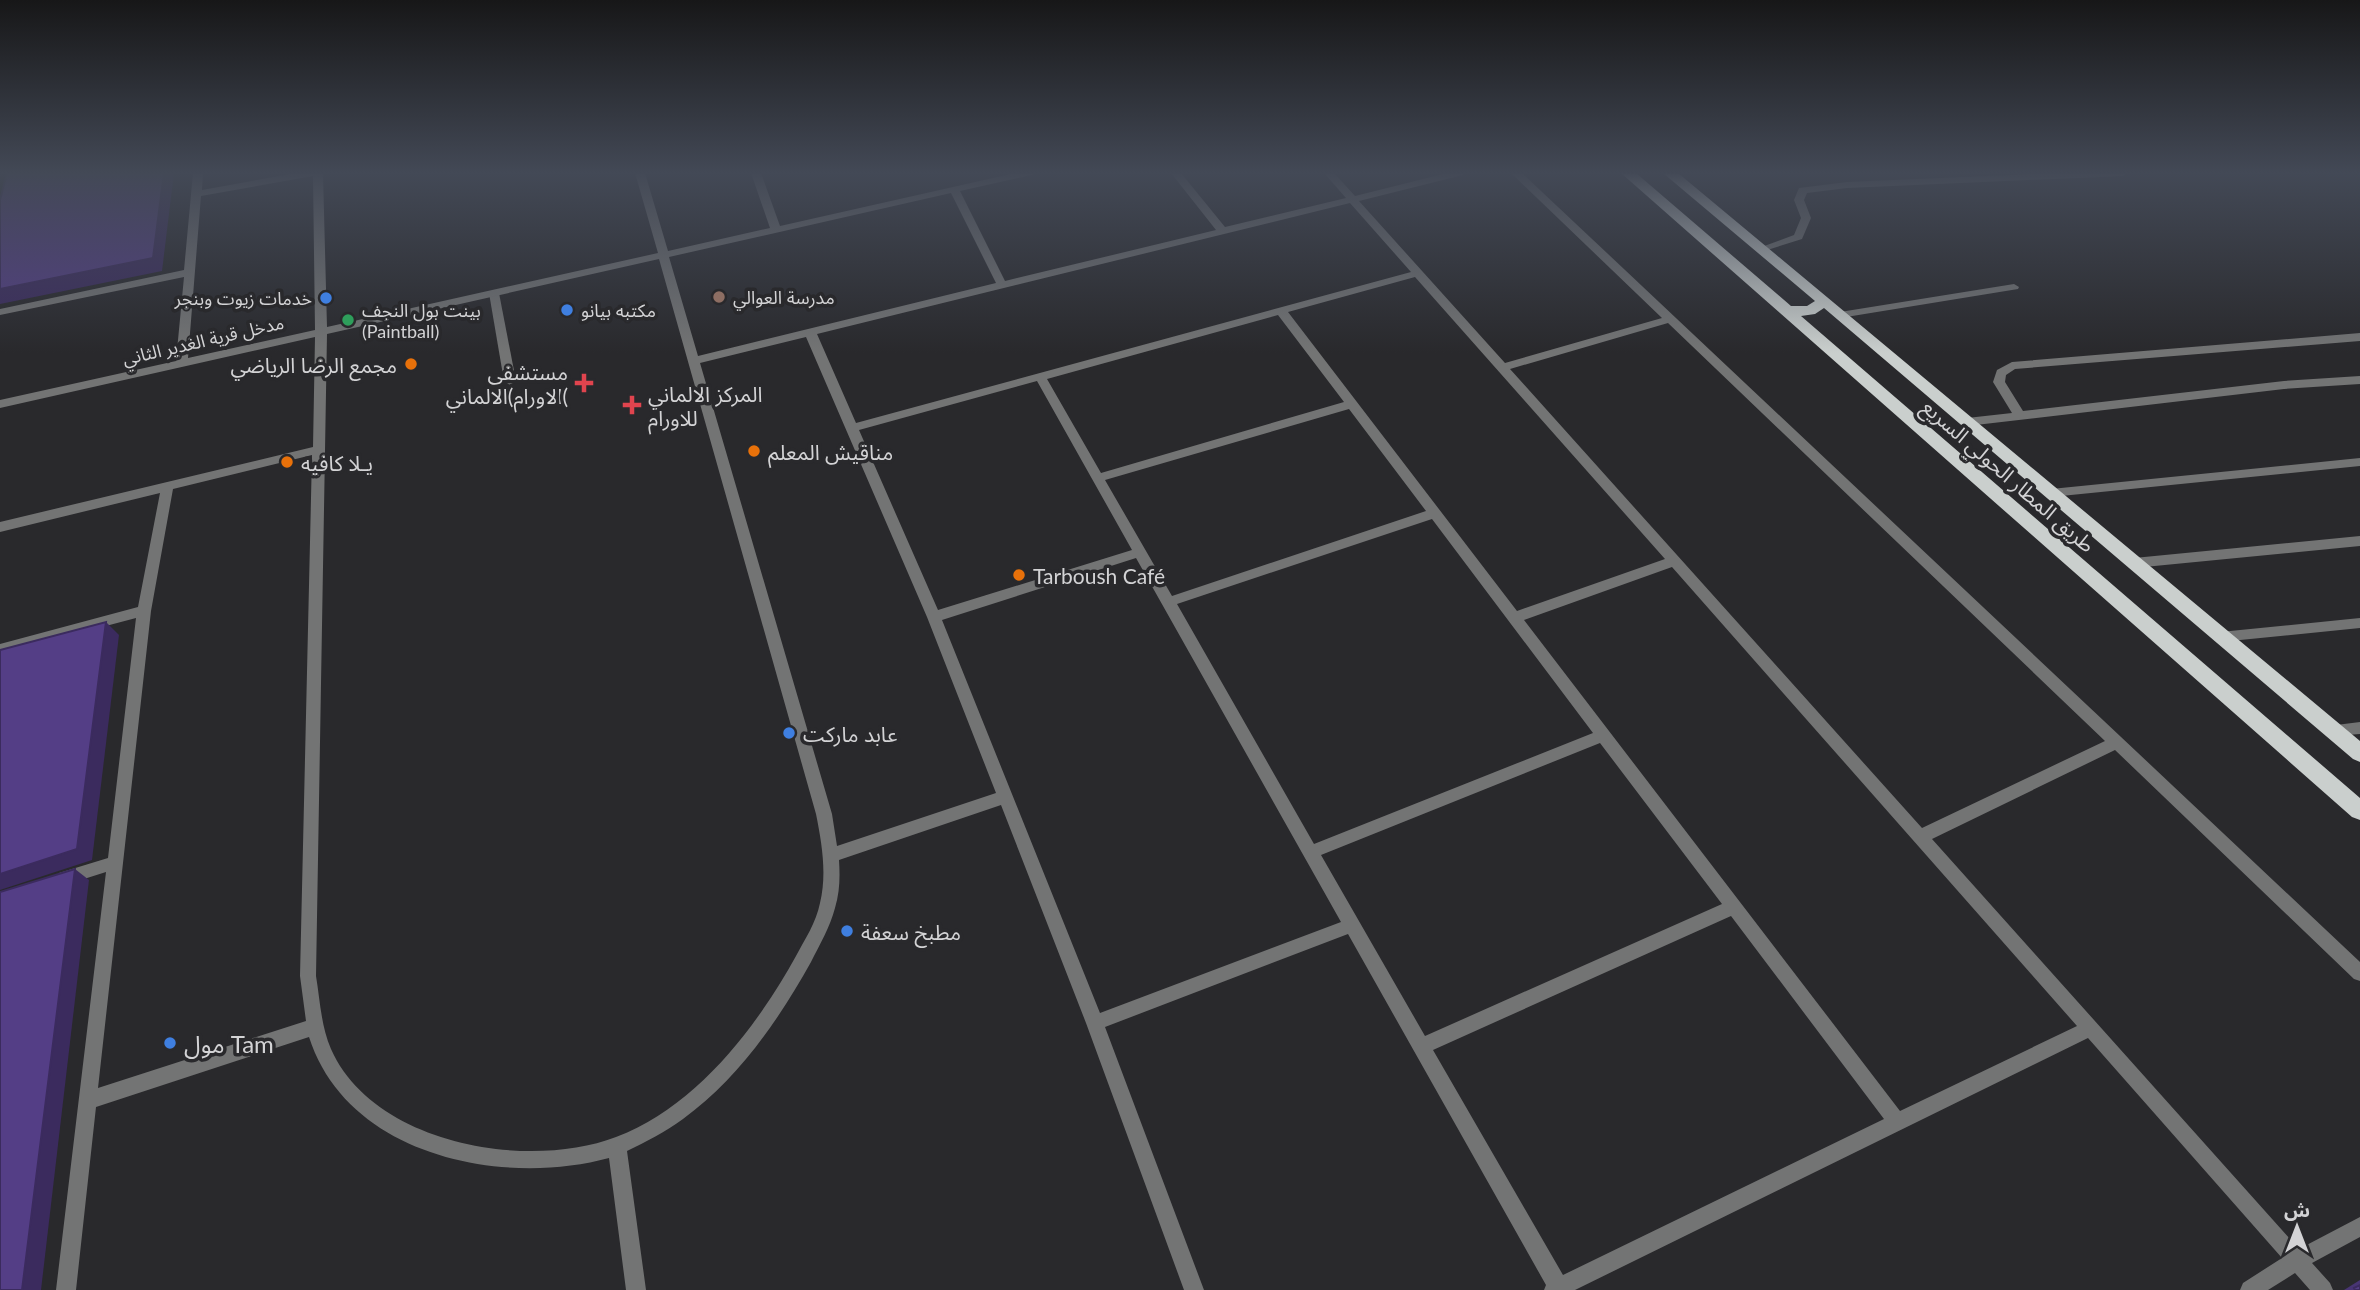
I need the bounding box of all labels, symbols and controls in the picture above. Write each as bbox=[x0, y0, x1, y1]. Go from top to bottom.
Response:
place label: مدرسة العوالي bbox=[733, 286, 835, 311]
place label: خدمات زيوت وبنجر bbox=[174, 287, 312, 310]
marker: مدرسة العوالي bbox=[711, 289, 727, 305]
marker: خدمات زيوت وبنجر bbox=[318, 290, 334, 306]
place label: بينت بول النجف (Paintball) bbox=[362, 299, 481, 342]
place label: مكتبه بيانو bbox=[581, 299, 656, 322]
marker: مكتبه بيانو bbox=[559, 302, 575, 318]
street label: مدخل قرية الغدير الثاني bbox=[120, 311, 286, 372]
marker: بينت بول النجف (Paintball) bbox=[340, 312, 356, 328]
place label: مجمع الرضا الرياضي bbox=[230, 352, 397, 381]
marker: مجمع الرضا الرياضي bbox=[403, 356, 419, 372]
place label: مستشفى الاورام)الالماني( bbox=[446, 359, 568, 413]
marker: مستشفى الاورام)الالماني( bbox=[574, 373, 594, 393]
place label: المركز الالماني للاورام bbox=[648, 381, 762, 435]
street label: طريق المطار الحولي السريع bbox=[1914, 393, 2100, 561]
marker: المركز الالماني للاورام bbox=[622, 395, 642, 415]
place label: مناقيش المعلم bbox=[768, 439, 893, 468]
marker: مناقيش المعلم bbox=[746, 443, 762, 459]
place label: يـلا كافيه bbox=[301, 450, 373, 475]
marker: يـلا كافيه bbox=[279, 454, 295, 470]
place label: Tarboush Café bbox=[1033, 563, 1165, 588]
marker: Tarboush Café bbox=[1011, 567, 1027, 583]
place label: عابد ماركت bbox=[803, 721, 897, 747]
marker: عابد ماركت bbox=[781, 725, 797, 741]
place label: مطبخ سعفة bbox=[861, 919, 961, 948]
marker: مطبخ سعفة bbox=[839, 923, 855, 939]
place label: مول Tam bbox=[184, 1029, 274, 1059]
marker: مول Tam bbox=[162, 1035, 178, 1051]
north arrow bbox=[2262, 1192, 2332, 1262]
text: ش bbox=[2284, 1198, 2310, 1221]

